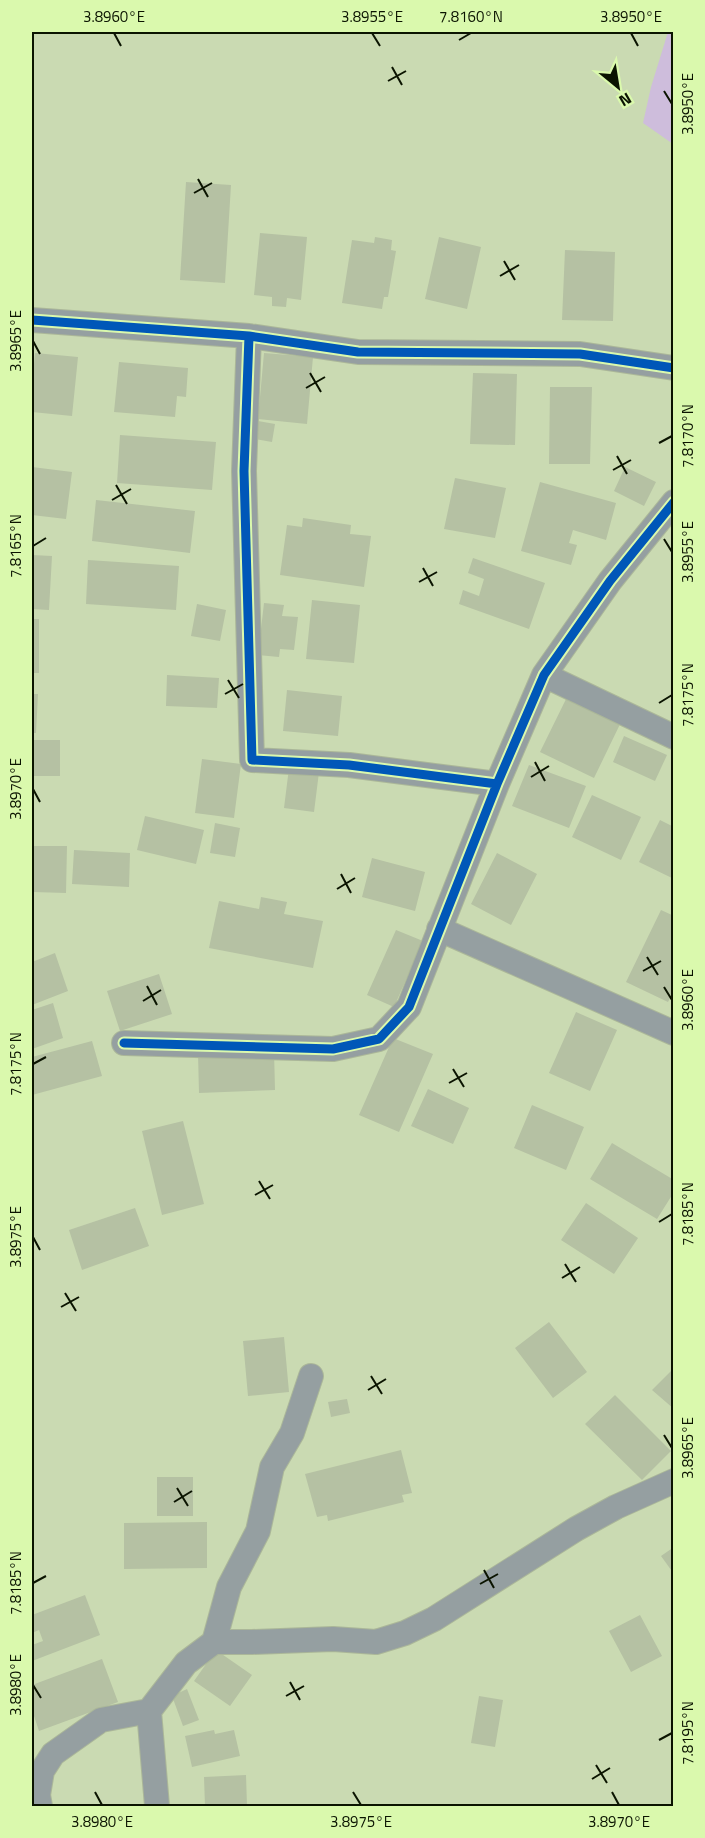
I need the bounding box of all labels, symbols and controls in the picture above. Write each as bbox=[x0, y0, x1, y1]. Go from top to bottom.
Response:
text: 3.8960°E bbox=[83, 5, 145, 28]
text: 3.8955°E bbox=[341, 5, 403, 28]
text: 7.8160°N bbox=[439, 5, 503, 28]
text: 3.8950°E bbox=[600, 5, 662, 28]
north arrow bbox=[588, 57, 648, 117]
text: 3.8950°E bbox=[676, 73, 699, 135]
text: N bbox=[615, 87, 636, 113]
text: 3.8965°E bbox=[4, 310, 27, 372]
text: 7.8170°N bbox=[676, 404, 699, 468]
text: 7.8165°N bbox=[4, 514, 27, 578]
text: 3.8955°E bbox=[676, 521, 699, 583]
text: 7.8175°N bbox=[676, 663, 699, 727]
text: 3.8970°E bbox=[4, 758, 27, 820]
text: 3.8960°E bbox=[676, 969, 699, 1031]
text: 7.8175°N bbox=[4, 1032, 27, 1096]
text: 7.8185°N bbox=[676, 1182, 699, 1246]
text: 3.8975°E bbox=[4, 1206, 27, 1268]
text: 3.8965°E bbox=[676, 1417, 699, 1479]
text: 7.8185°N bbox=[4, 1551, 27, 1615]
text: 3.8980°E bbox=[4, 1654, 27, 1716]
text: 7.8195°N bbox=[676, 1701, 699, 1765]
text: 3.8980°E bbox=[71, 1810, 133, 1833]
text: 3.8975°E bbox=[330, 1810, 392, 1833]
text: 3.8970°E bbox=[588, 1810, 650, 1833]

